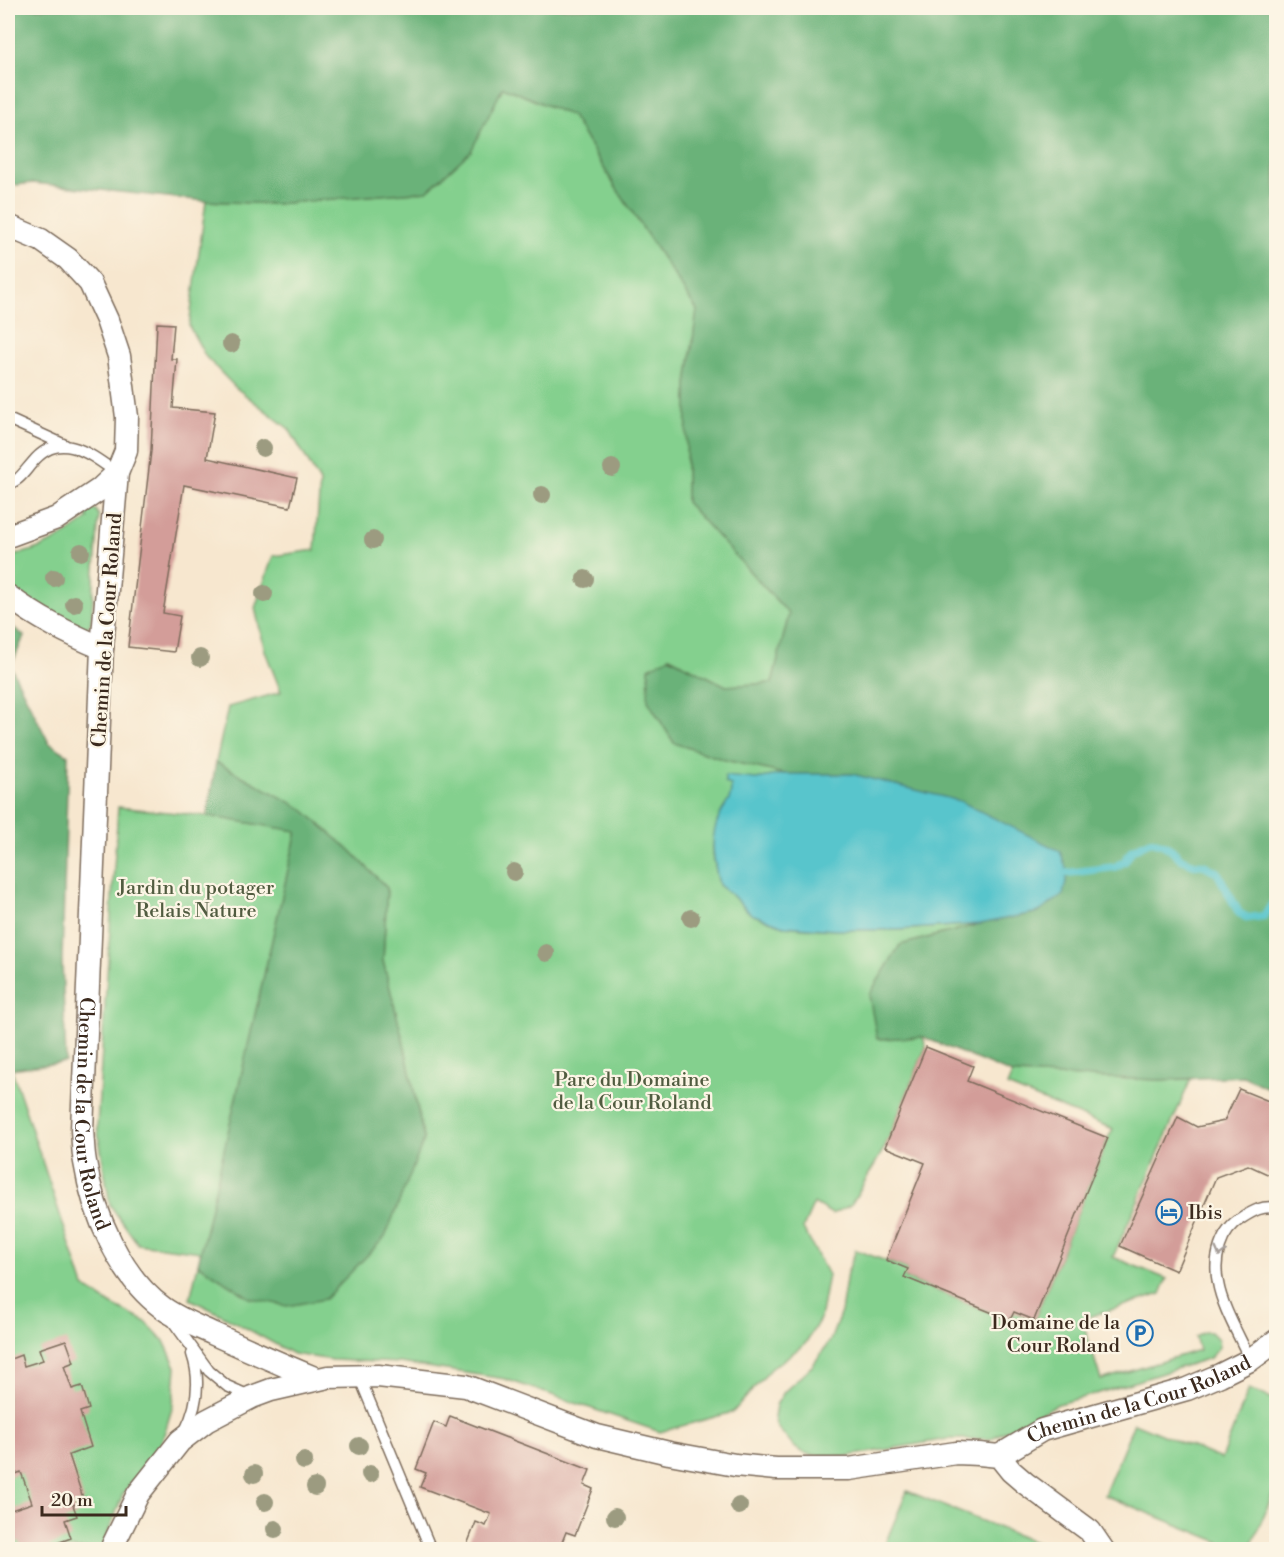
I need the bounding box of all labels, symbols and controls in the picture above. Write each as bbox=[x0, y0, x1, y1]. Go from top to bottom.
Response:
street label: Chemin de la Cour Roland bbox=[87, 511, 128, 748]
park label: Jardin du potager Relais Nature bbox=[117, 876, 275, 924]
street label: Chemin de la Cour Roland bbox=[68, 996, 115, 1235]
park label: Parc du Domaine de la Cour Roland bbox=[552, 1068, 712, 1116]
hotel icon: Ibis bbox=[1154, 1197, 1184, 1227]
place label: Ibis bbox=[1188, 1201, 1222, 1226]
one-way arrow bbox=[1214, 1247, 1227, 1257]
place label: Domaine de la Cour Roland bbox=[991, 1311, 1121, 1359]
parking icon: Domaine de la Cour Roland bbox=[1125, 1318, 1155, 1348]
street label: Chemin de la Cour Roland bbox=[1023, 1350, 1256, 1450]
scale bar bbox=[42, 1479, 126, 1517]
text: 20 m bbox=[51, 1489, 93, 1512]

